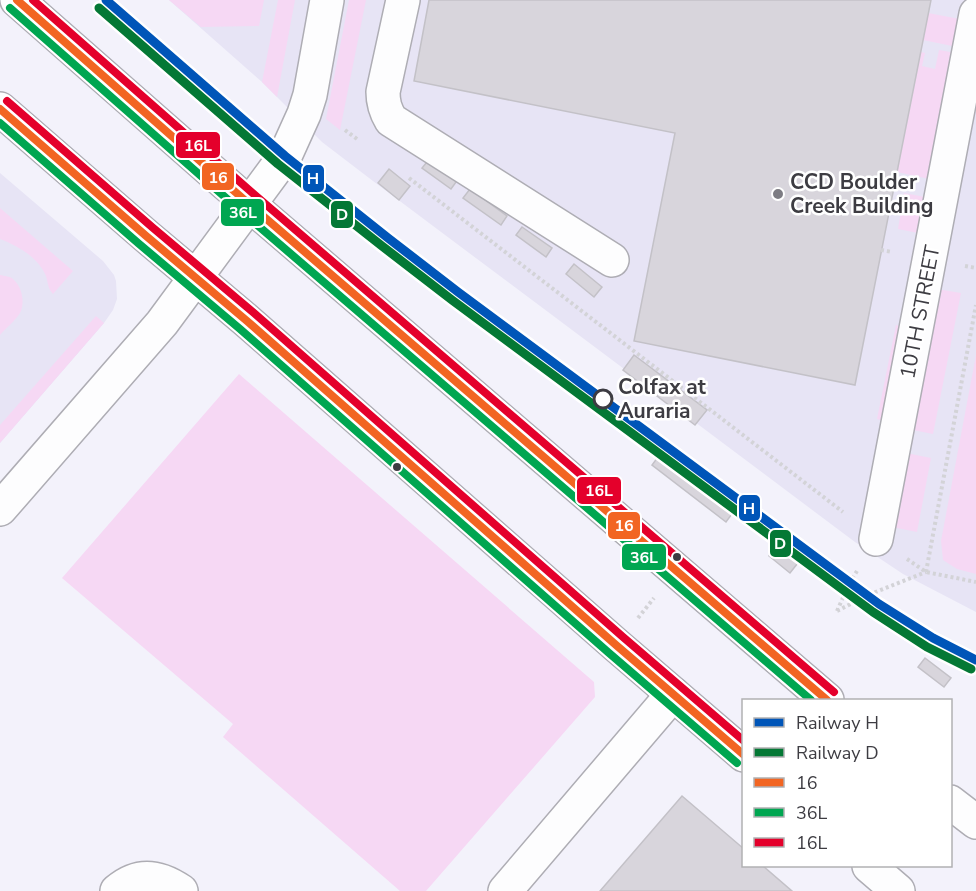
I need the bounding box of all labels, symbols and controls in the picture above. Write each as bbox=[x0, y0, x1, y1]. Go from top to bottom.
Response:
line badge: 16L bbox=[175, 131, 221, 159]
text: 16L bbox=[184, 135, 212, 157]
line badge: 16 bbox=[201, 162, 235, 191]
line badge: H bbox=[302, 164, 325, 193]
text: 16 bbox=[208, 167, 228, 189]
text: H bbox=[307, 168, 319, 190]
place label: CCD Boulder Creek Building bbox=[790, 168, 934, 220]
marker: CCD Boulder Creek Building bbox=[771, 187, 785, 201]
line badge: 36L bbox=[220, 198, 265, 227]
line badge: D bbox=[330, 200, 354, 229]
text: 36L bbox=[229, 202, 257, 224]
text: D bbox=[336, 204, 348, 226]
street label: 10TH STREET bbox=[893, 243, 947, 381]
place label: Colfax at Auraria bbox=[618, 373, 707, 425]
marker: Colfax at Auraria bbox=[593, 389, 613, 409]
unlabelled marker bbox=[391, 461, 403, 473]
line badge: 16L bbox=[576, 476, 622, 505]
text: 16L bbox=[585, 480, 613, 502]
line badge: H bbox=[738, 494, 761, 522]
text: H bbox=[743, 498, 755, 520]
line badge: 16 bbox=[607, 511, 641, 540]
text: 16 bbox=[614, 515, 634, 537]
line badge: D bbox=[769, 529, 792, 558]
text: D bbox=[774, 533, 786, 555]
line badge: 36L bbox=[621, 543, 667, 571]
text: 36L bbox=[630, 547, 658, 569]
unlabelled marker bbox=[671, 551, 683, 563]
legend bbox=[742, 699, 952, 867]
text: Railway H bbox=[796, 711, 879, 735]
text: Railway D bbox=[796, 741, 879, 765]
text: 16 bbox=[796, 771, 818, 795]
text: 36L bbox=[796, 801, 828, 825]
text: 16L bbox=[796, 831, 828, 855]

